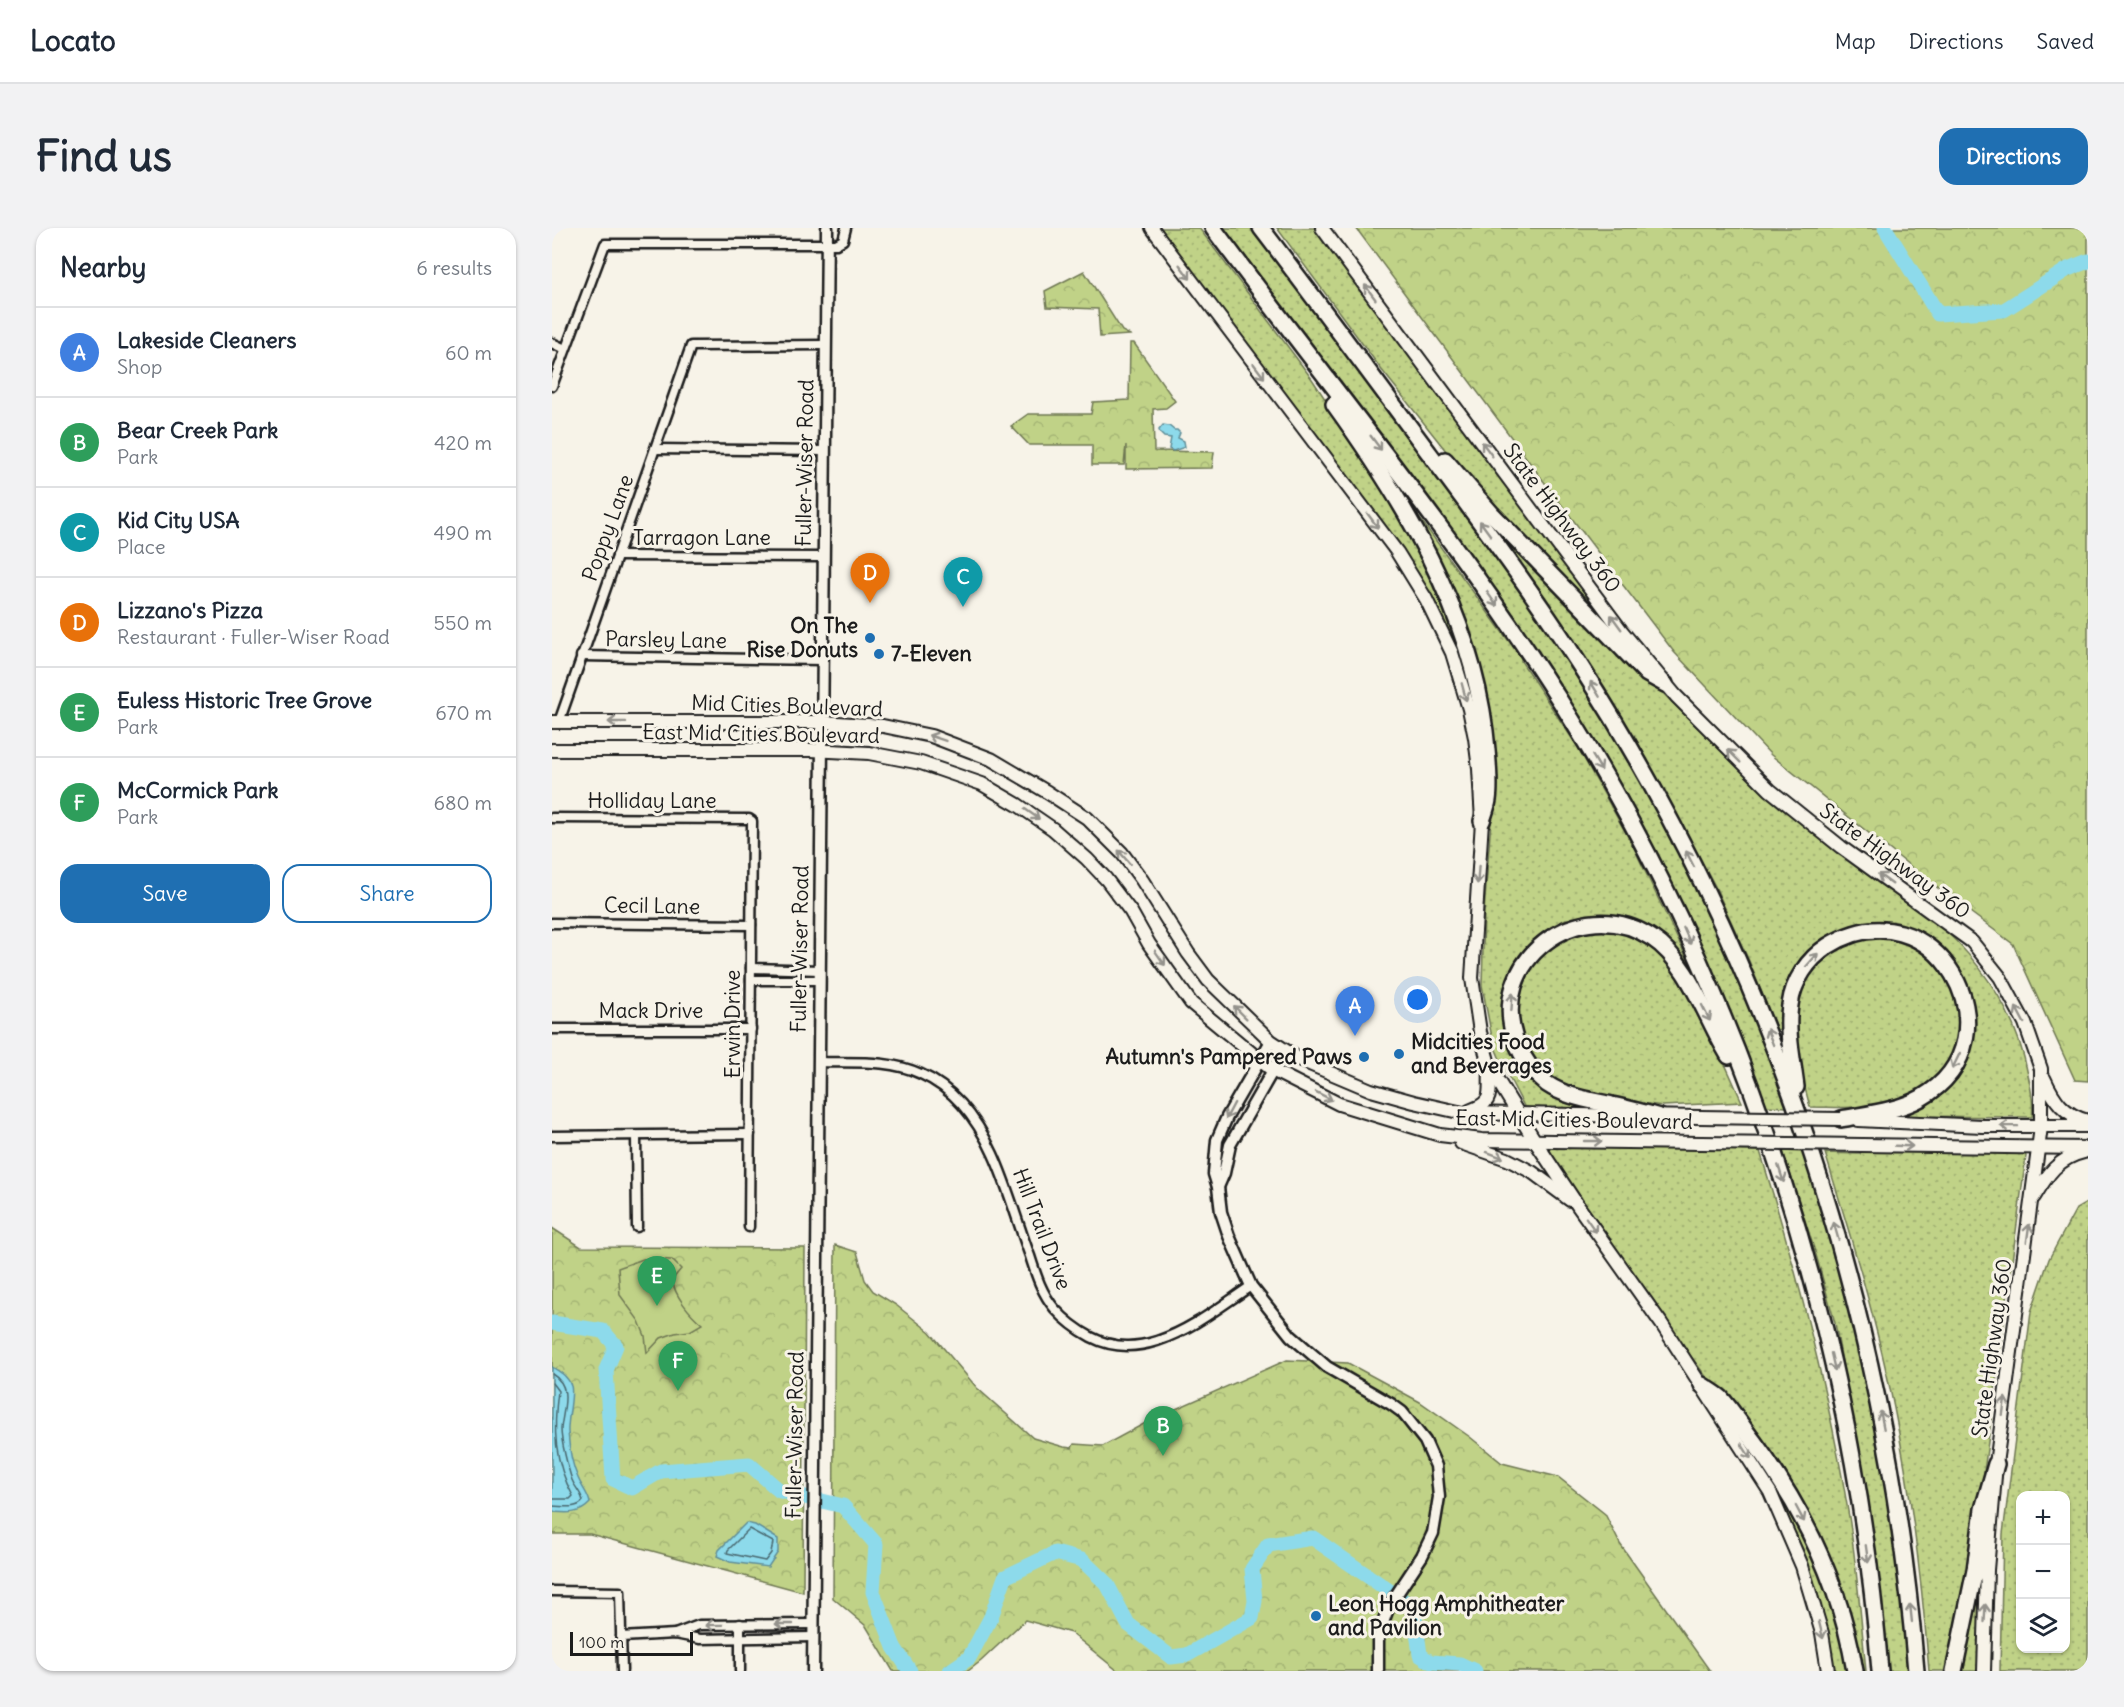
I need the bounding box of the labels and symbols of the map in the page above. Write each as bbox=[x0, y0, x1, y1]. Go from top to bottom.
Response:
one-way arrow bbox=[1179, 263, 1191, 279]
one-way arrow bbox=[1364, 285, 1376, 301]
one-way arrow bbox=[1253, 362, 1266, 378]
street label: Fuller-Wiser Road bbox=[790, 379, 819, 547]
one-way arrow bbox=[1370, 434, 1382, 450]
street label: State Highway 360 bbox=[1497, 438, 1627, 598]
one-way arrow bbox=[1480, 441, 1493, 457]
street label: Poppy Lane bbox=[576, 471, 639, 585]
one-way arrow bbox=[1367, 513, 1380, 529]
one-way arrow bbox=[1479, 521, 1491, 537]
street label: Tarragon Lane bbox=[633, 524, 771, 551]
pin: D bbox=[850, 554, 890, 603]
pin: C bbox=[944, 558, 982, 607]
one-way arrow bbox=[1486, 591, 1498, 607]
place label: On The Rise Donuts bbox=[746, 612, 858, 663]
one-way arrow bbox=[1609, 614, 1622, 630]
street label: Parsley Lane bbox=[605, 625, 727, 654]
marker: On The Rise Donuts bbox=[863, 631, 877, 645]
place label: 7-Eleven bbox=[891, 640, 972, 667]
marker: 7-Eleven bbox=[872, 647, 886, 661]
one-way arrow bbox=[1588, 681, 1600, 698]
one-way arrow bbox=[1459, 682, 1470, 701]
street label: Mid Cities Boulevard bbox=[691, 689, 883, 722]
one-way arrow bbox=[607, 716, 627, 728]
street label: East Mid Cities Boulevard bbox=[642, 718, 880, 749]
one-way arrow bbox=[928, 732, 947, 743]
one-way arrow bbox=[1727, 748, 1742, 763]
one-way arrow bbox=[1592, 754, 1604, 771]
street label: Holliday Lane bbox=[588, 787, 716, 814]
street label: State Highway 360 bbox=[1814, 797, 1976, 924]
one-way arrow bbox=[1023, 808, 1039, 820]
one-way arrow bbox=[1117, 850, 1131, 865]
one-way arrow bbox=[1684, 850, 1696, 868]
street label: Fuller-Wiser Road bbox=[785, 865, 814, 1033]
one-way arrow bbox=[1472, 865, 1483, 885]
one-way arrow bbox=[1878, 873, 1894, 885]
street label: Cecil Lane bbox=[604, 891, 700, 920]
one-way arrow bbox=[1682, 927, 1693, 945]
one-way arrow bbox=[1154, 950, 1166, 966]
one-way arrow bbox=[1805, 953, 1819, 968]
street label: Erwin Drive bbox=[719, 970, 746, 1078]
your location bbox=[1403, 985, 1432, 1014]
pin: A bbox=[1336, 986, 1374, 1036]
one-way arrow bbox=[1507, 992, 1518, 1012]
street label: Mack Drive bbox=[599, 997, 703, 1024]
one-way arrow bbox=[1700, 1004, 1712, 1021]
one-way arrow bbox=[1233, 1005, 1248, 1020]
one-way arrow bbox=[2014, 1007, 2026, 1024]
place label: Midcities Food and Beverages bbox=[1411, 1028, 1552, 1079]
one-way arrow bbox=[1764, 1028, 1775, 1047]
place label: Autumn's Pampered Paws bbox=[1106, 1043, 1352, 1070]
marker: Midcities Food and Beverages bbox=[1392, 1047, 1406, 1061]
marker: Autumn's Pampered Paws bbox=[1357, 1050, 1371, 1064]
one-way arrow bbox=[1949, 1051, 1961, 1069]
one-way arrow bbox=[1314, 1091, 1332, 1103]
one-way arrow bbox=[1224, 1102, 1236, 1119]
street label: East Mid Cities Boulevard bbox=[1455, 1104, 1693, 1135]
one-way arrow bbox=[1999, 1120, 2019, 1132]
one-way arrow bbox=[1583, 1136, 1603, 1147]
one-way arrow bbox=[1894, 1140, 1914, 1152]
one-way arrow bbox=[1486, 1150, 1504, 1161]
street label: Hill Trail Drive bbox=[1007, 1164, 1078, 1293]
one-way arrow bbox=[1776, 1164, 1787, 1183]
one-way arrow bbox=[1585, 1216, 1597, 1232]
one-way arrow bbox=[1830, 1221, 1841, 1240]
one-way arrow bbox=[2023, 1224, 2034, 1243]
pin: E bbox=[638, 1256, 676, 1306]
street label: State Highway 360 bbox=[1966, 1257, 2017, 1439]
pin: F bbox=[658, 1342, 698, 1391]
street label: Fuller-Wiser Road bbox=[780, 1351, 809, 1519]
one-way arrow bbox=[1827, 1352, 1839, 1371]
one-way arrow bbox=[1998, 1397, 2009, 1417]
pin: B bbox=[1144, 1406, 1182, 1456]
one-way arrow bbox=[1876, 1411, 1887, 1430]
one-way arrow bbox=[1739, 1443, 1752, 1460]
one-way arrow bbox=[1795, 1505, 1807, 1523]
one-way arrow bbox=[1862, 1544, 1873, 1563]
place label: Leon Hogg Amphitheater and Pavilion bbox=[1328, 1590, 1565, 1641]
one-way arrow bbox=[1905, 1603, 1916, 1623]
one-way arrow bbox=[1980, 1603, 1991, 1623]
marker: Leon Hogg Amphitheater and Pavilion bbox=[1309, 1609, 1323, 1623]
one-way arrow bbox=[774, 1618, 794, 1630]
one-way arrow bbox=[704, 1619, 724, 1631]
one-way arrow bbox=[1816, 1620, 1828, 1639]
scale bar bbox=[570, 1629, 693, 1656]

